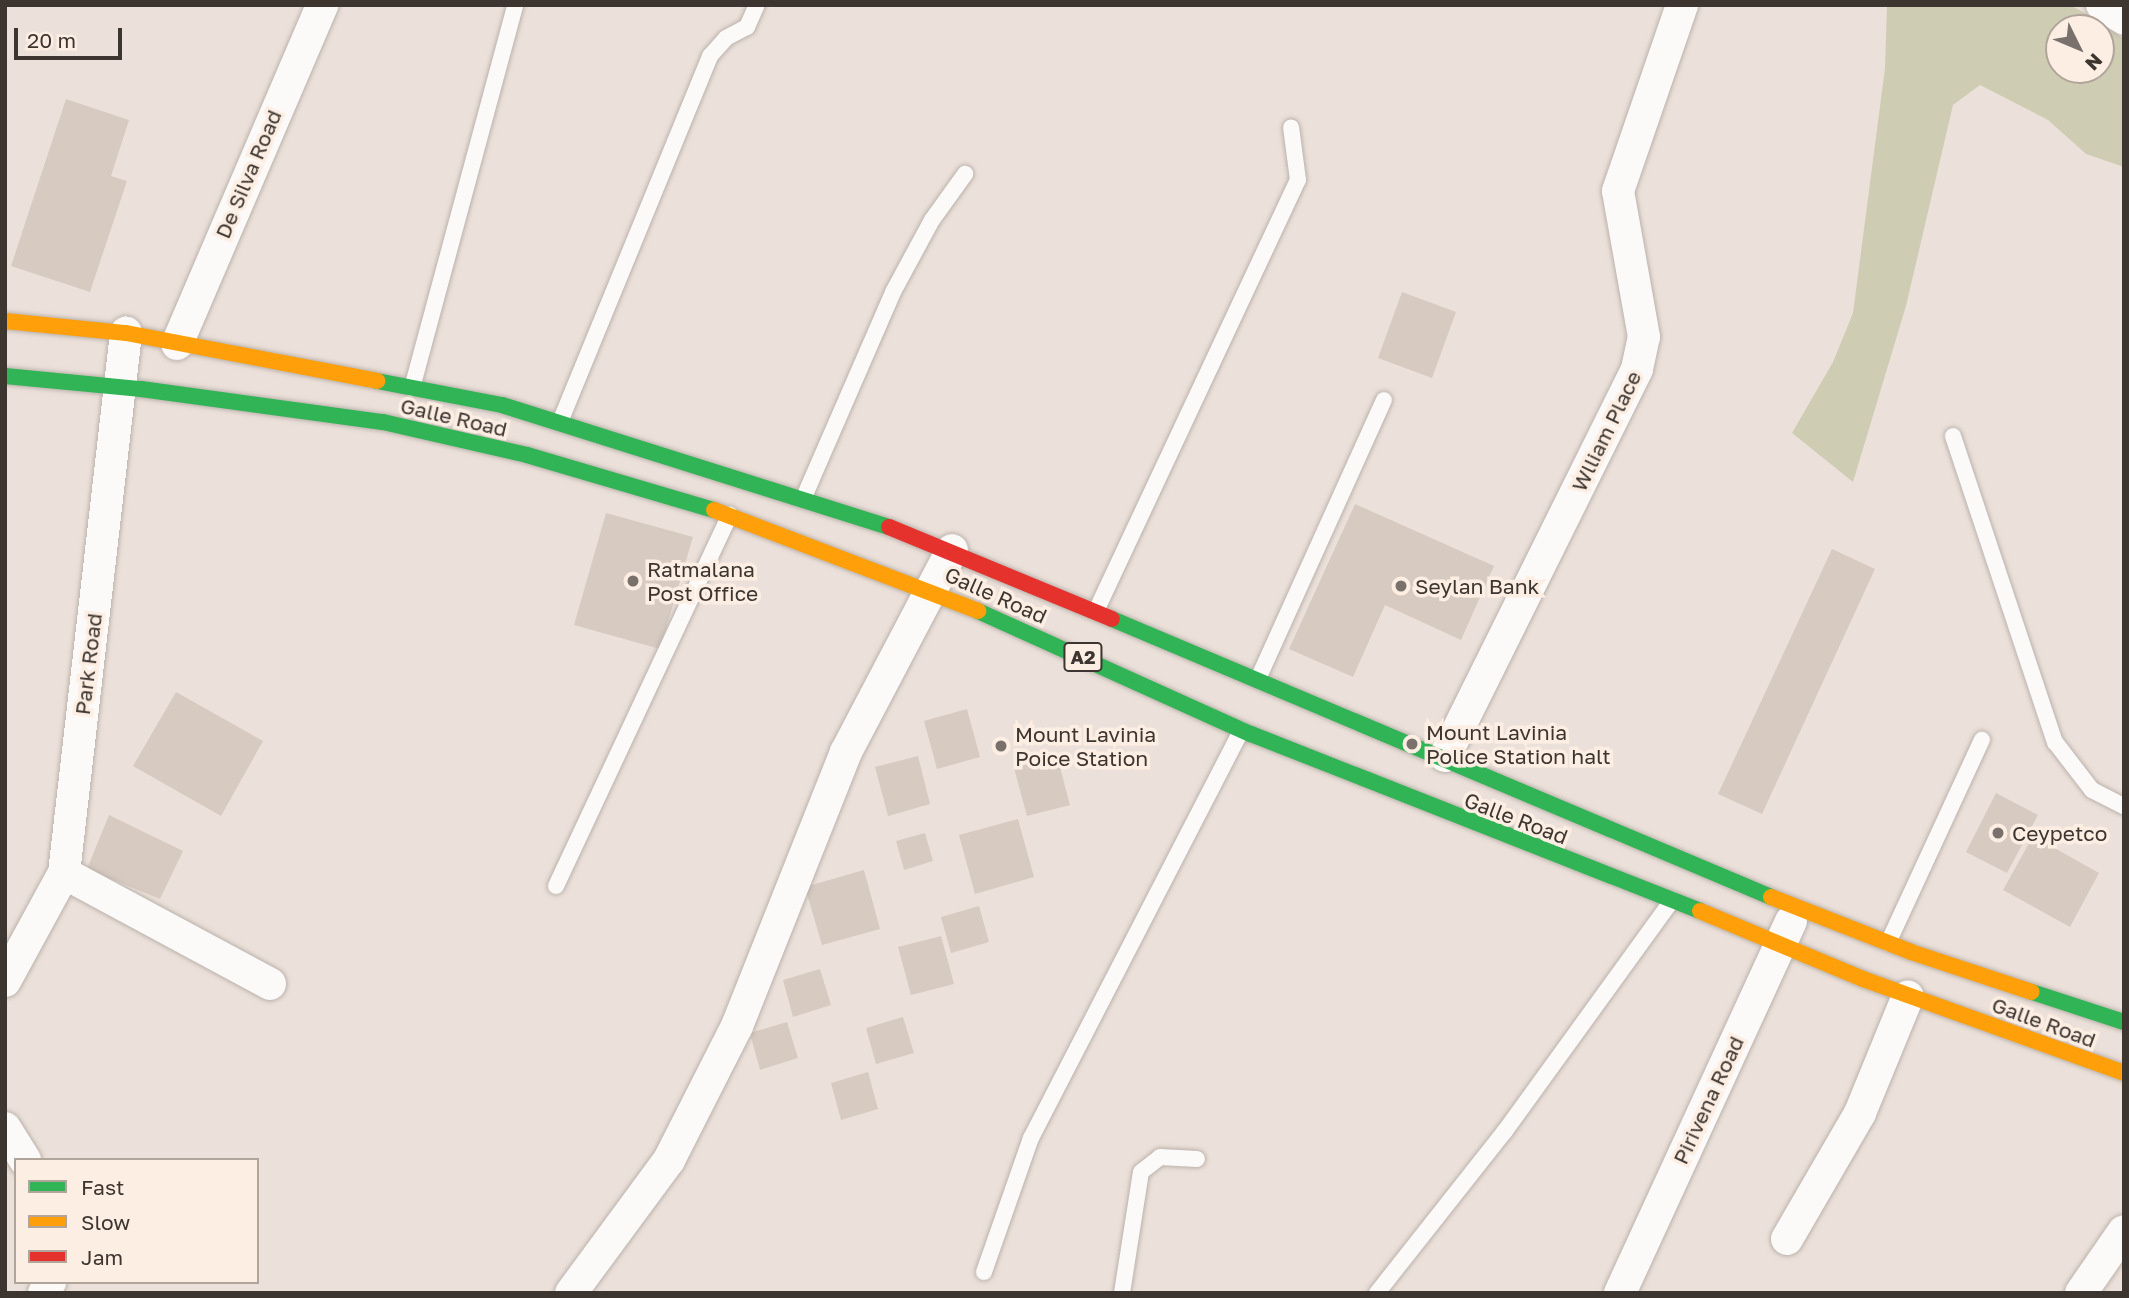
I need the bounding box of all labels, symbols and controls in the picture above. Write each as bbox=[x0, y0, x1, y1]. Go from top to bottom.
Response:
scale bar bbox=[18, 14, 126, 58]
north arrow bbox=[2045, 14, 2115, 84]
text: 20 m bbox=[27, 27, 76, 53]
text: N bbox=[2081, 49, 2108, 75]
street label: De Silva Road bbox=[210, 106, 286, 242]
street label: Wlliam Place bbox=[1566, 367, 1646, 495]
street label: Galle Road bbox=[398, 392, 510, 442]
place label: Ratmalana Post Office bbox=[647, 556, 758, 606]
street label: Galle Road bbox=[941, 561, 1051, 629]
marker: Ratmalana Post Office bbox=[625, 573, 641, 589]
place label: Seylan Bank bbox=[1415, 573, 1539, 599]
marker: Seylan Bank bbox=[1393, 578, 1409, 594]
street label: Park Road bbox=[69, 612, 107, 716]
road number: A2 bbox=[1062, 642, 1104, 672]
place label: Mount Lavinia Police Station halt bbox=[1426, 719, 1611, 769]
place label: Mount Lavinia Poice Station bbox=[1015, 721, 1156, 771]
marker: Mount Lavinia Police Station halt bbox=[1404, 736, 1420, 752]
marker: Mount Lavinia Poice Station bbox=[993, 738, 1009, 754]
street label: Galle Road bbox=[1461, 787, 1571, 849]
place label: Ceypetco bbox=[2012, 820, 2107, 846]
marker: Ceypetco bbox=[1990, 825, 2006, 841]
street label: Galle Road bbox=[1989, 992, 2099, 1052]
street label: Pirivena Road bbox=[1667, 1032, 1749, 1168]
legend bbox=[14, 1158, 259, 1284]
text: Fast bbox=[81, 1174, 124, 1200]
text: Slow bbox=[81, 1209, 130, 1235]
text: Jam bbox=[81, 1244, 123, 1270]

